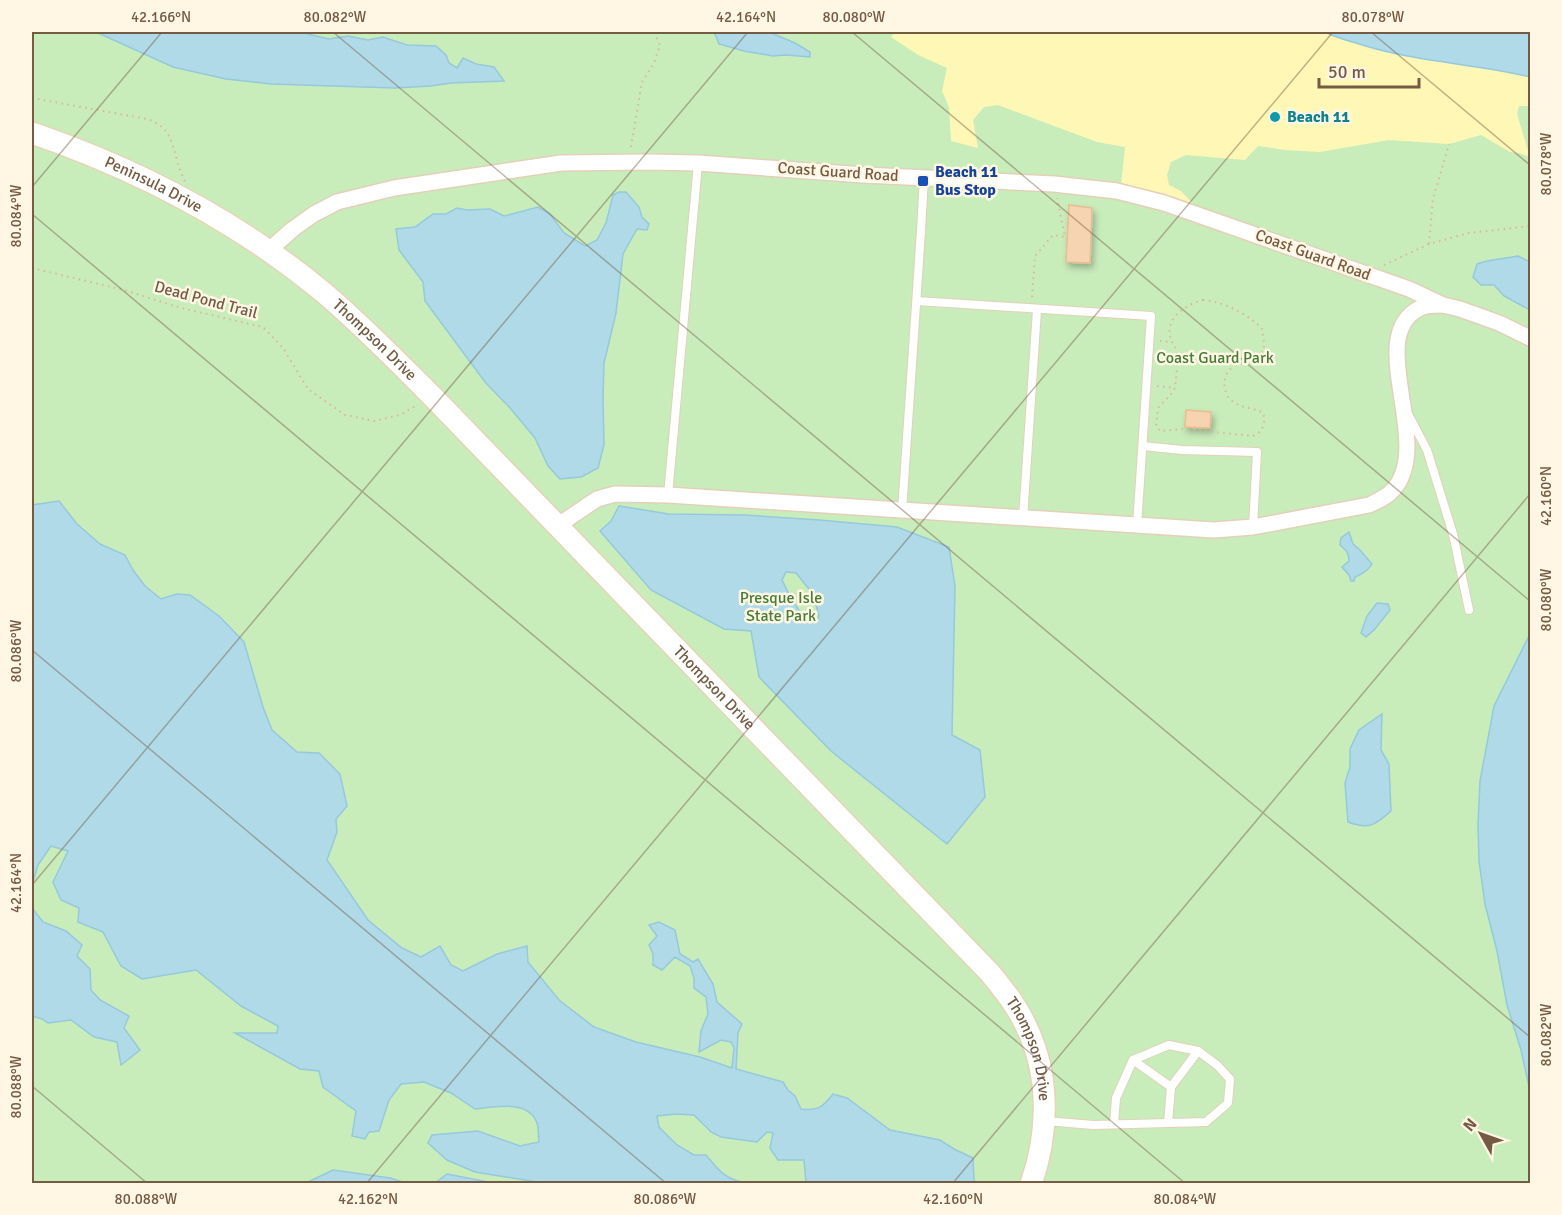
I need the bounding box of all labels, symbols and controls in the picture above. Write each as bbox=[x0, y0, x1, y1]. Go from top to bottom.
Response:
text: 42.166°N bbox=[131, 8, 191, 26]
text: 80.082°W bbox=[304, 8, 367, 26]
text: 42.164°N bbox=[716, 8, 776, 26]
text: 80.080°W bbox=[823, 8, 886, 26]
text: 80.078°W bbox=[1342, 8, 1405, 26]
scale bar bbox=[1319, 51, 1420, 89]
text: 50 m bbox=[1328, 61, 1366, 83]
place label: Beach 11 bbox=[1287, 107, 1350, 127]
marker: Beach 11 bbox=[1268, 110, 1282, 124]
text: 80.078°W bbox=[1537, 132, 1555, 195]
street label: Peninsula Drive bbox=[102, 152, 206, 217]
street label: Coast Guard Road bbox=[777, 158, 899, 186]
place label: Beach 11 Bus Stop bbox=[935, 162, 998, 200]
marker: Beach 11 Bus Stop bbox=[916, 174, 930, 188]
text: 80.084°W bbox=[7, 184, 25, 247]
street label: Coast Guard Road bbox=[1253, 225, 1373, 285]
street label: Dead Pond Trail bbox=[152, 277, 260, 323]
street label: Thompson Drive bbox=[328, 295, 421, 385]
park label: Coast Guard Park bbox=[1156, 348, 1274, 368]
text: 42.160°N bbox=[1537, 466, 1555, 526]
text: 80.080°W bbox=[1537, 568, 1555, 631]
park label: Presque Isle State Park bbox=[740, 588, 822, 626]
text: 80.086°W bbox=[7, 619, 25, 682]
street label: Thompson Drive bbox=[669, 641, 759, 734]
text: 42.164°N bbox=[7, 853, 25, 913]
street label: Thompson Drive bbox=[1002, 993, 1054, 1102]
text: 80.082°W bbox=[1537, 1003, 1555, 1066]
text: 80.088°W bbox=[7, 1055, 25, 1118]
north arrow bbox=[1451, 1104, 1511, 1164]
text: N bbox=[1459, 1114, 1482, 1136]
text: 80.088°W bbox=[115, 1190, 178, 1208]
text: 42.162°N bbox=[338, 1190, 398, 1208]
text: 80.086°W bbox=[634, 1190, 697, 1208]
text: 42.160°N bbox=[923, 1190, 983, 1208]
text: 80.084°W bbox=[1154, 1190, 1217, 1208]

